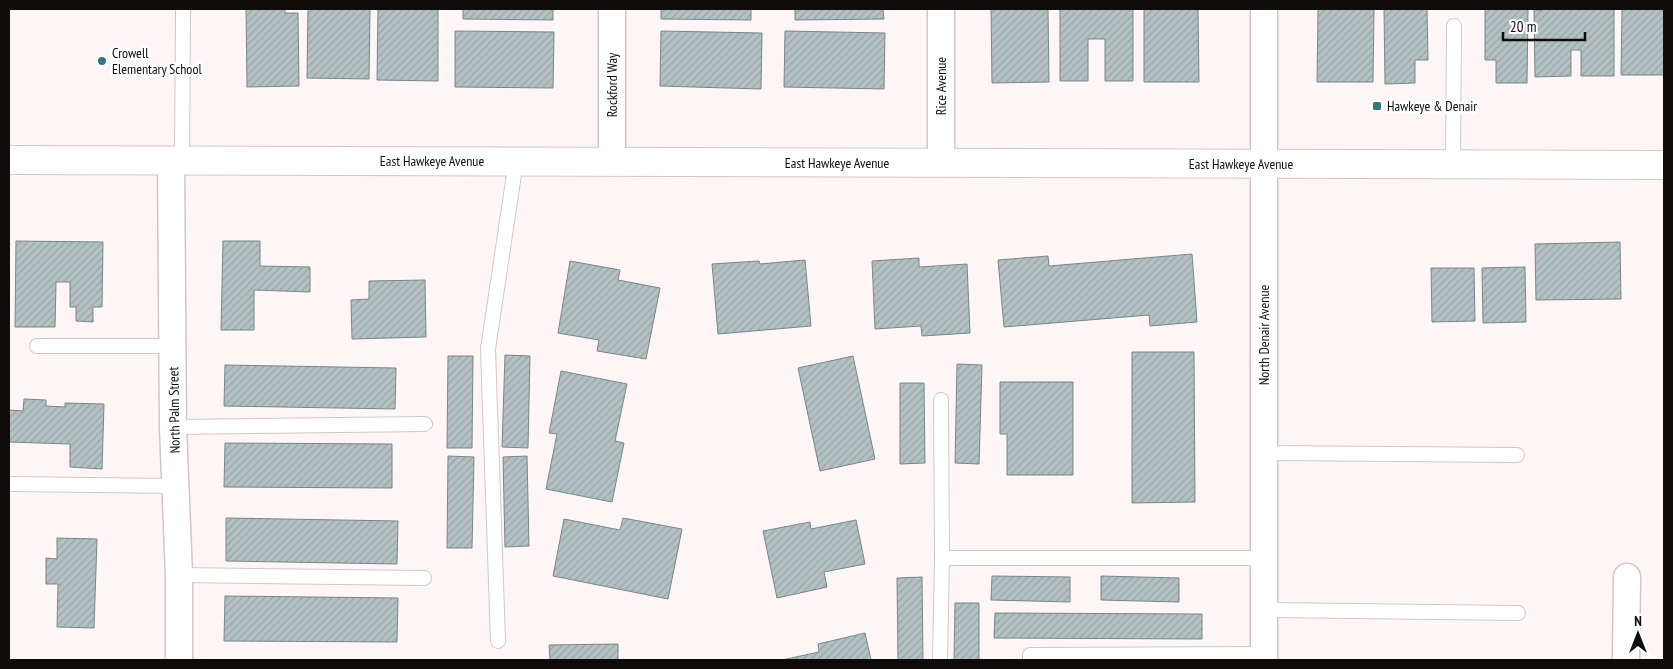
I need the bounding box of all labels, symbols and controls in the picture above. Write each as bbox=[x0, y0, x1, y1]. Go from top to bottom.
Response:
scale bar bbox=[1503, 10, 1586, 42]
text: 20 m bbox=[1510, 17, 1536, 36]
place label: Crowell Elementary School bbox=[112, 44, 202, 78]
street label: Rockford Way bbox=[603, 52, 621, 117]
marker: Crowell Elementary School bbox=[96, 55, 108, 67]
street label: Rice Avenue bbox=[932, 57, 950, 115]
place label: Hawkeye & Denair bbox=[1387, 97, 1477, 115]
marker: Hawkeye & Denair bbox=[1371, 100, 1383, 112]
street label: East Hawkeye Avenue bbox=[380, 152, 484, 170]
street label: East Hawkeye Avenue bbox=[785, 154, 889, 172]
street label: East Hawkeye Avenue bbox=[1189, 155, 1293, 173]
street label: North Denair Avenue bbox=[1255, 285, 1273, 385]
street label: North Palm Street bbox=[164, 366, 184, 453]
north arrow bbox=[1613, 609, 1663, 659]
text: N bbox=[1634, 612, 1642, 630]

